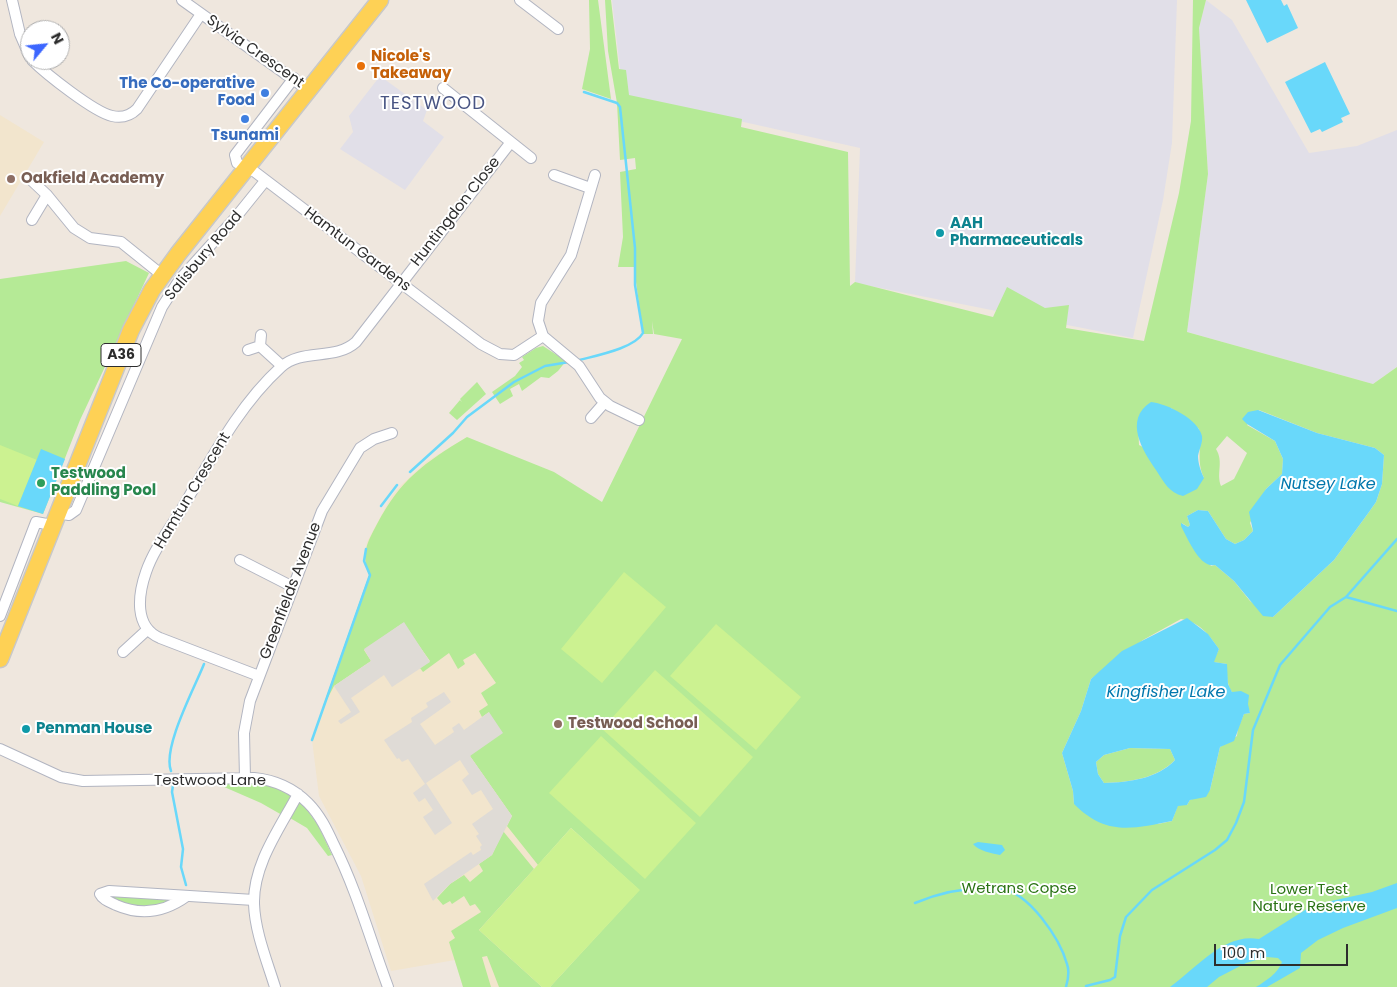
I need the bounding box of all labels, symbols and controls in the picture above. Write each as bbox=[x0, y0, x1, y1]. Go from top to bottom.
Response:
street label: Sylvia Crescent bbox=[203, 12, 307, 92]
north arrow bbox=[20, 20, 70, 70]
text: N bbox=[46, 29, 69, 48]
place label: Nicole's Takeaway bbox=[371, 48, 451, 83]
marker: Nicole's Takeaway bbox=[355, 60, 367, 72]
place label: The Co-operative Food bbox=[119, 75, 255, 110]
marker: The Co-operative Food bbox=[259, 87, 271, 99]
district label: TESTWOOD bbox=[379, 93, 487, 115]
marker: Tsunami bbox=[239, 113, 251, 125]
place label: Tsunami bbox=[211, 127, 279, 145]
street label: Huntingdon Close bbox=[408, 154, 504, 270]
place label: Oakfield Academy bbox=[21, 170, 164, 188]
marker: Oakfield Academy bbox=[5, 173, 17, 185]
street label: Hamtun Gardens bbox=[300, 204, 414, 296]
street label: Salisbury Road bbox=[161, 208, 247, 304]
place label: AAH Pharmaceuticals bbox=[950, 215, 1083, 250]
marker: AAH Pharmaceuticals bbox=[934, 227, 946, 239]
road number: A36 bbox=[101, 344, 141, 366]
street label: Hamtun Crescent bbox=[151, 430, 235, 552]
place label: Testwood Paddling Pool bbox=[51, 465, 156, 500]
water label: Nutsey Lake bbox=[1280, 475, 1376, 495]
marker: Testwood Paddling Pool bbox=[35, 477, 47, 489]
street label: Greenfields Avenue bbox=[257, 520, 325, 662]
water label: Kingfisher Lake bbox=[1107, 683, 1225, 703]
place label: Testwood School bbox=[568, 715, 698, 733]
marker: Testwood School bbox=[552, 718, 564, 730]
place label: Penman House bbox=[36, 720, 152, 738]
marker: Penman House bbox=[20, 723, 32, 735]
street label: Testwood Lane bbox=[154, 772, 266, 790]
park label: Wetrans Copse bbox=[961, 880, 1077, 898]
park label: Lower Test Nature Reserve bbox=[1252, 881, 1366, 916]
scale bar bbox=[1217, 934, 1351, 966]
text: 100 m bbox=[1222, 942, 1265, 963]

